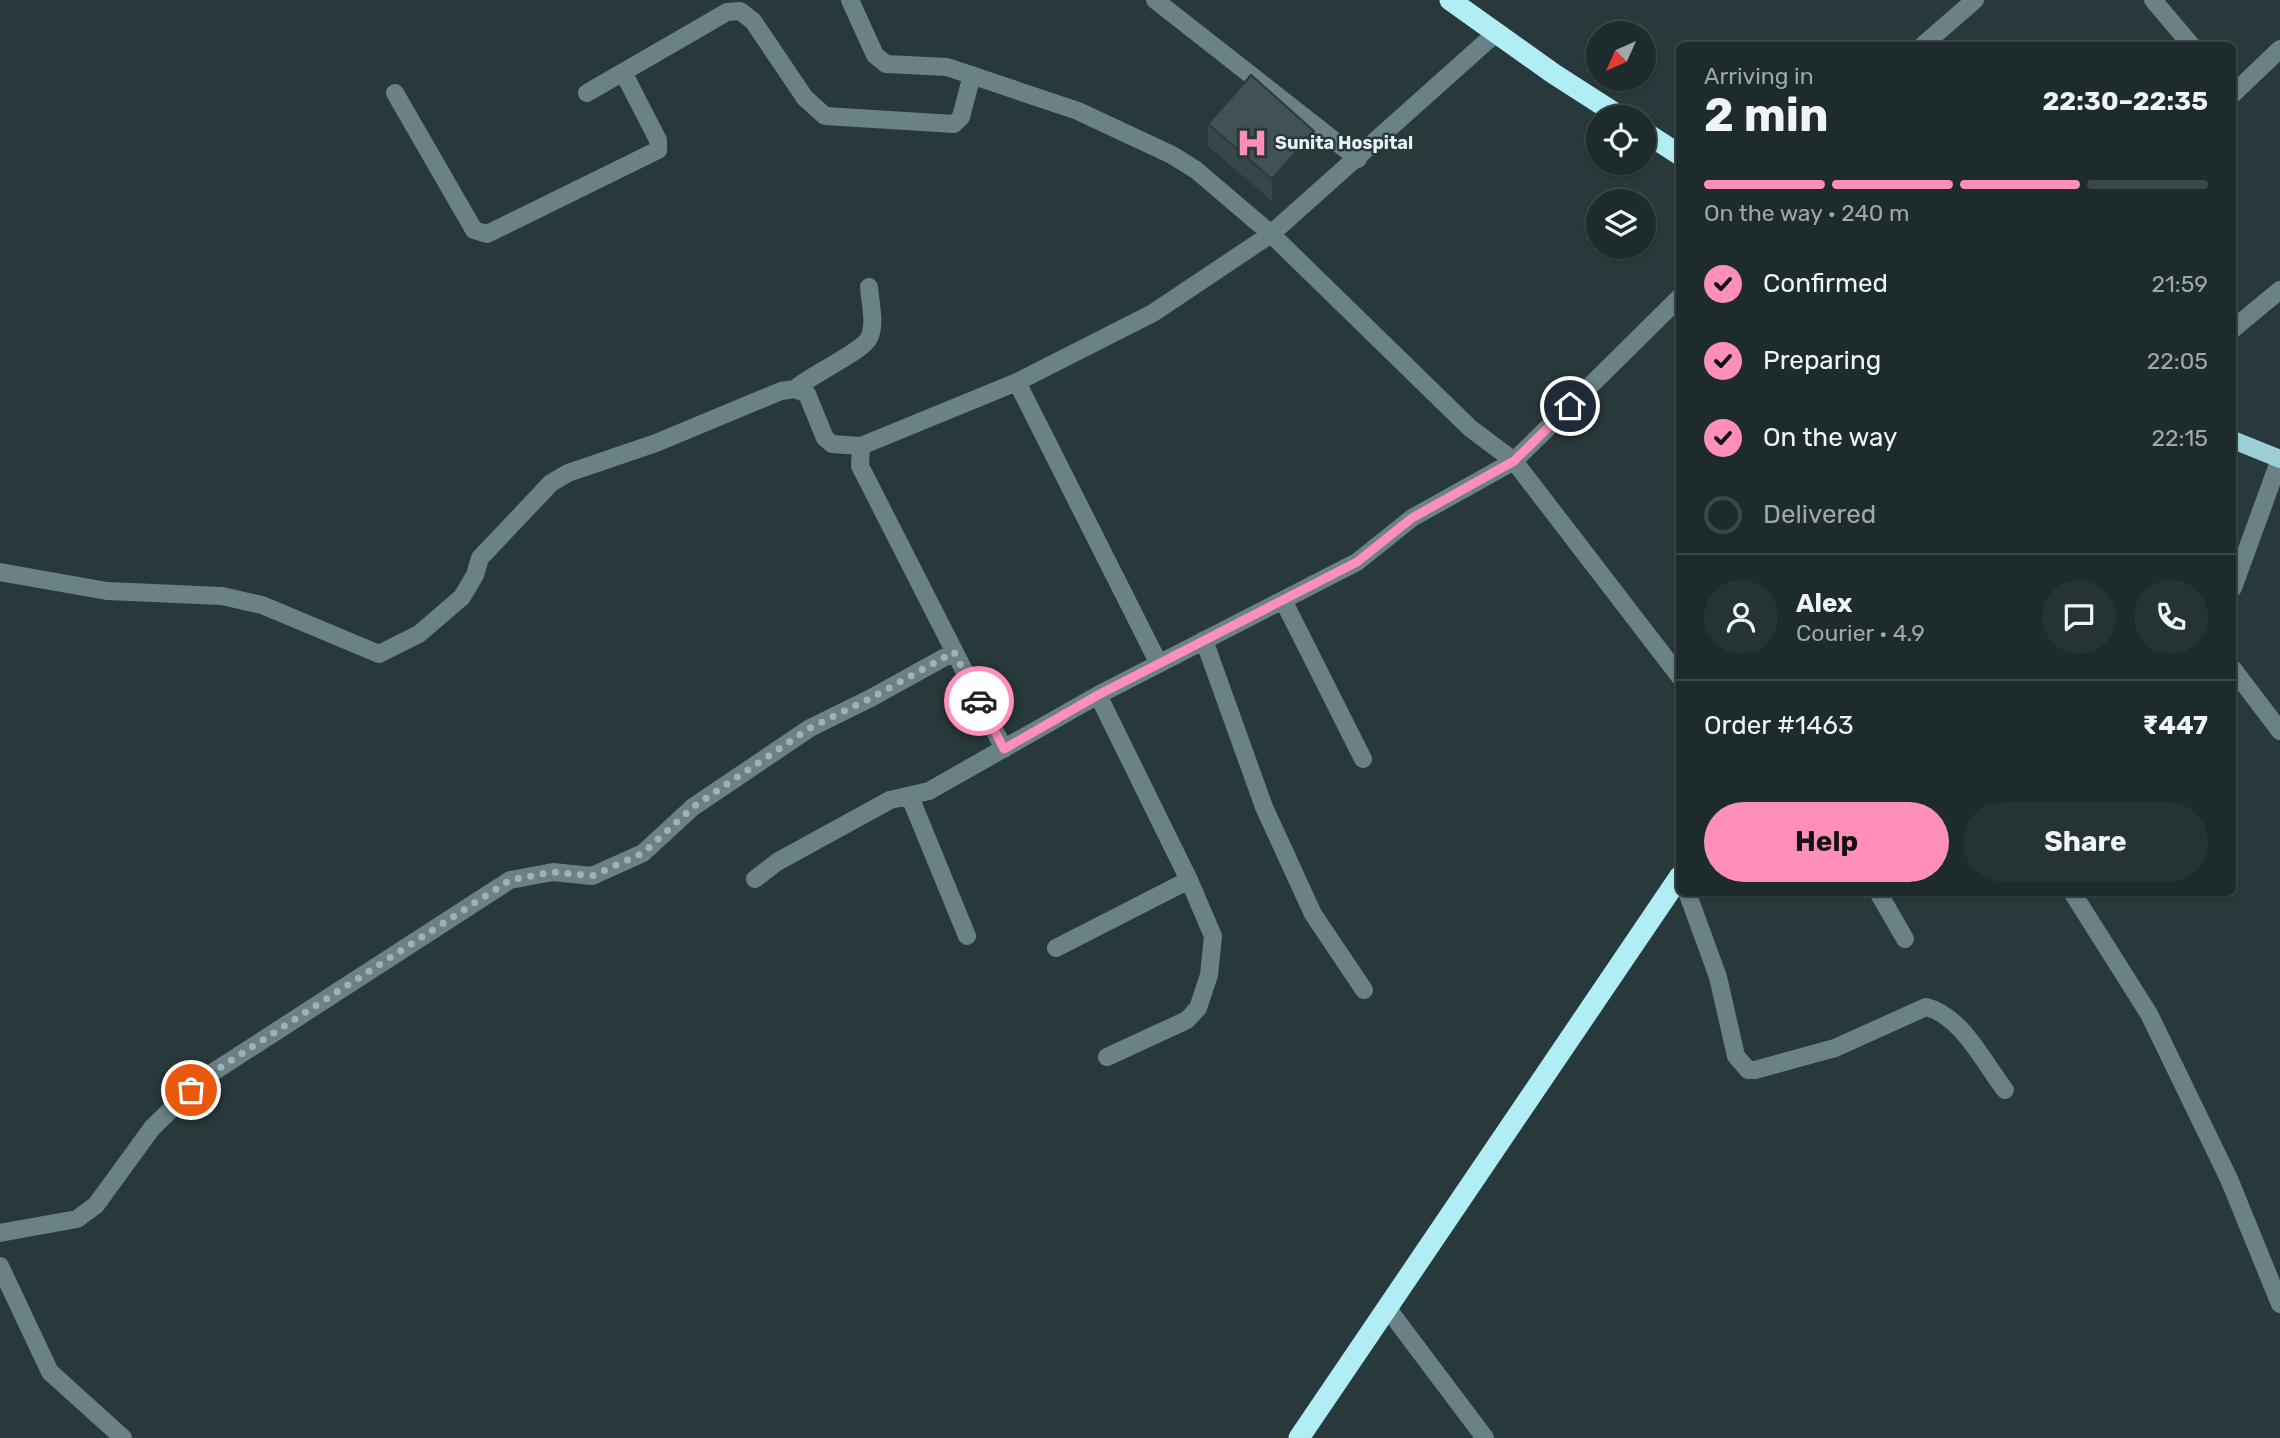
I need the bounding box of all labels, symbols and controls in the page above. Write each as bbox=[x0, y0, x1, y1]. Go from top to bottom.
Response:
north arrow bbox=[1586, 21, 1656, 91]
map controls bbox=[1586, 21, 1656, 259]
text: Arriving in bbox=[1704, 62, 1814, 90]
text: 22:30–22:35 bbox=[2042, 86, 2208, 117]
text: 2 min bbox=[1704, 88, 1829, 143]
button: locate bbox=[1586, 105, 1656, 175]
hospital icon: Sunita Hospital bbox=[1235, 126, 1269, 160]
place label: Sunita Hospital bbox=[1275, 132, 1413, 154]
button: layers bbox=[1586, 189, 1656, 259]
text: On the way · 240 m bbox=[1704, 199, 1909, 227]
icon: check bbox=[1704, 265, 1742, 303]
text: Confirmed bbox=[1763, 268, 1888, 299]
text: 21:59 bbox=[2151, 270, 2208, 298]
icon: check bbox=[1704, 342, 1742, 380]
text: Preparing bbox=[1763, 345, 1881, 376]
text: 22:05 bbox=[2147, 347, 2208, 375]
pin bbox=[1540, 376, 1600, 436]
icon: home bbox=[1551, 387, 1589, 425]
icon: check bbox=[1704, 419, 1742, 457]
text: On the way bbox=[1763, 422, 1897, 453]
text: 22:15 bbox=[2152, 424, 2208, 452]
text: Delivered bbox=[1763, 499, 1876, 530]
button: person bbox=[1704, 580, 1778, 654]
button: chat bbox=[2042, 580, 2116, 654]
button: phone bbox=[2134, 580, 2208, 654]
text: Alex bbox=[1796, 588, 1852, 619]
text: Courier · 4.9 bbox=[1796, 619, 1925, 647]
courier bbox=[944, 666, 1014, 736]
icon: car bbox=[960, 682, 998, 720]
text: Order #1463 bbox=[1704, 710, 1854, 741]
text: ₹447 bbox=[2143, 710, 2208, 741]
button: Help bbox=[1704, 802, 1949, 882]
button: Share bbox=[1963, 802, 2208, 882]
pin bbox=[161, 1060, 221, 1120]
icon: bag bbox=[172, 1071, 210, 1109]

